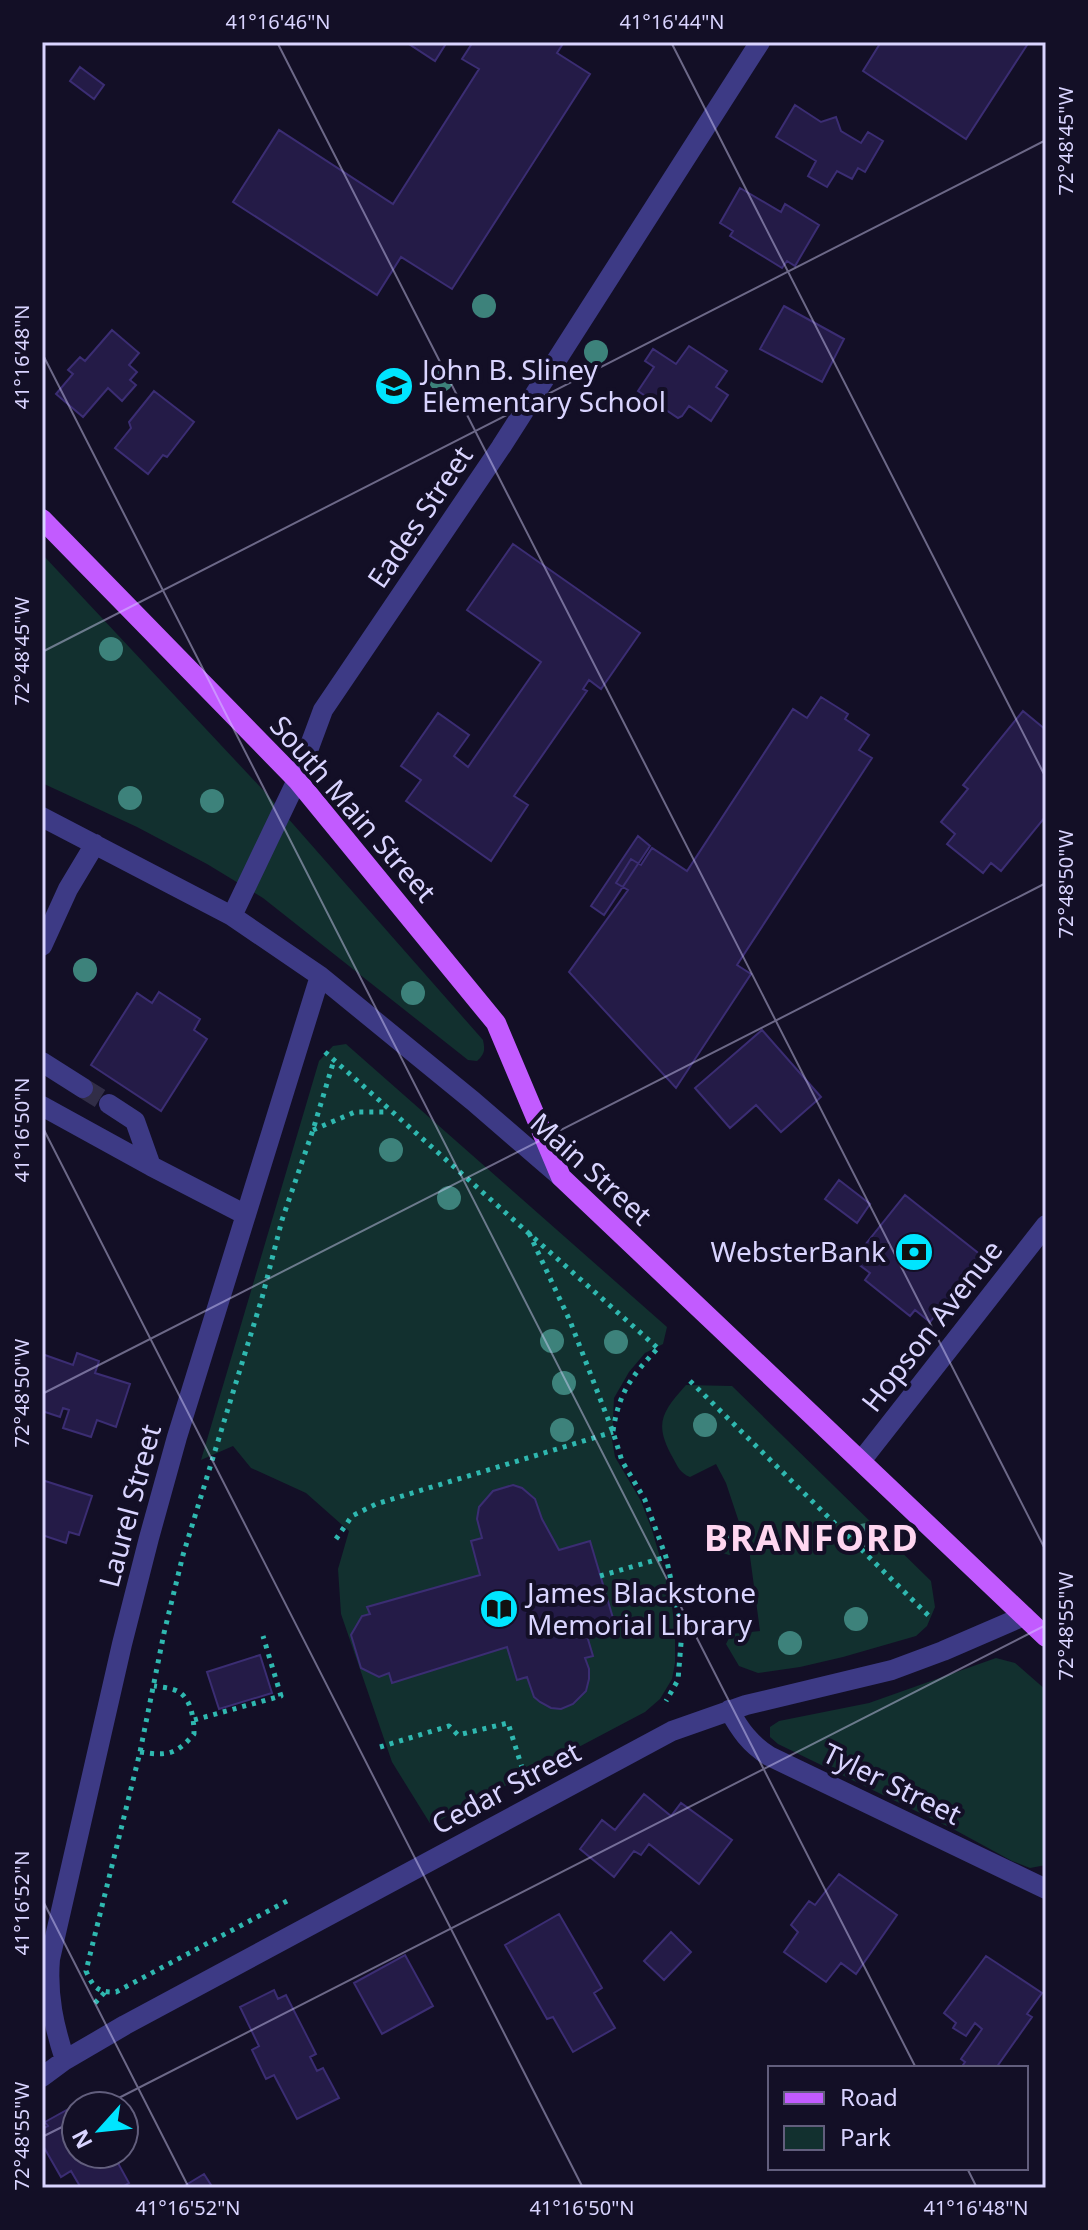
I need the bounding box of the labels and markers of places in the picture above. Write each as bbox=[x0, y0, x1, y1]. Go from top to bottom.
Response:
place label: John B. Sliney Elementary School bbox=[419, 350, 666, 420]
school or university icon: John B. Sliney Elementary School bbox=[373, 365, 415, 407]
bank icon: WebsterBank bbox=[893, 1231, 935, 1273]
place label: WebsterBank bbox=[710, 1232, 886, 1270]
place label: James Blackstone Memorial Library bbox=[524, 1573, 756, 1643]
library icon: James Blackstone Memorial Library bbox=[478, 1588, 520, 1630]

